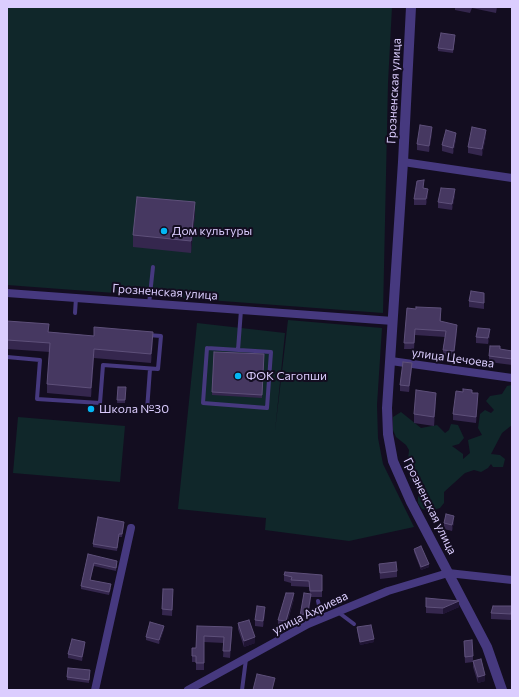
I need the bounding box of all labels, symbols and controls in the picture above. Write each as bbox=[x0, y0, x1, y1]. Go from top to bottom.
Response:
street label: Грозненская улица bbox=[384, 38, 404, 144]
place label: Дом культуры bbox=[172, 224, 252, 238]
marker: Дом культуры bbox=[159, 226, 169, 236]
street label: Грозненская улица bbox=[112, 281, 218, 303]
street label: улица Цечоева bbox=[411, 345, 495, 371]
place label: ФОК Сагопши bbox=[246, 369, 327, 383]
marker: ФОК Сагопши bbox=[233, 371, 243, 381]
place label: Школа №30 bbox=[99, 402, 169, 416]
marker: Школа №30 bbox=[86, 404, 96, 414]
street label: Грозненская улица bbox=[400, 455, 460, 557]
street label: улица Ахриева bbox=[270, 588, 350, 638]

